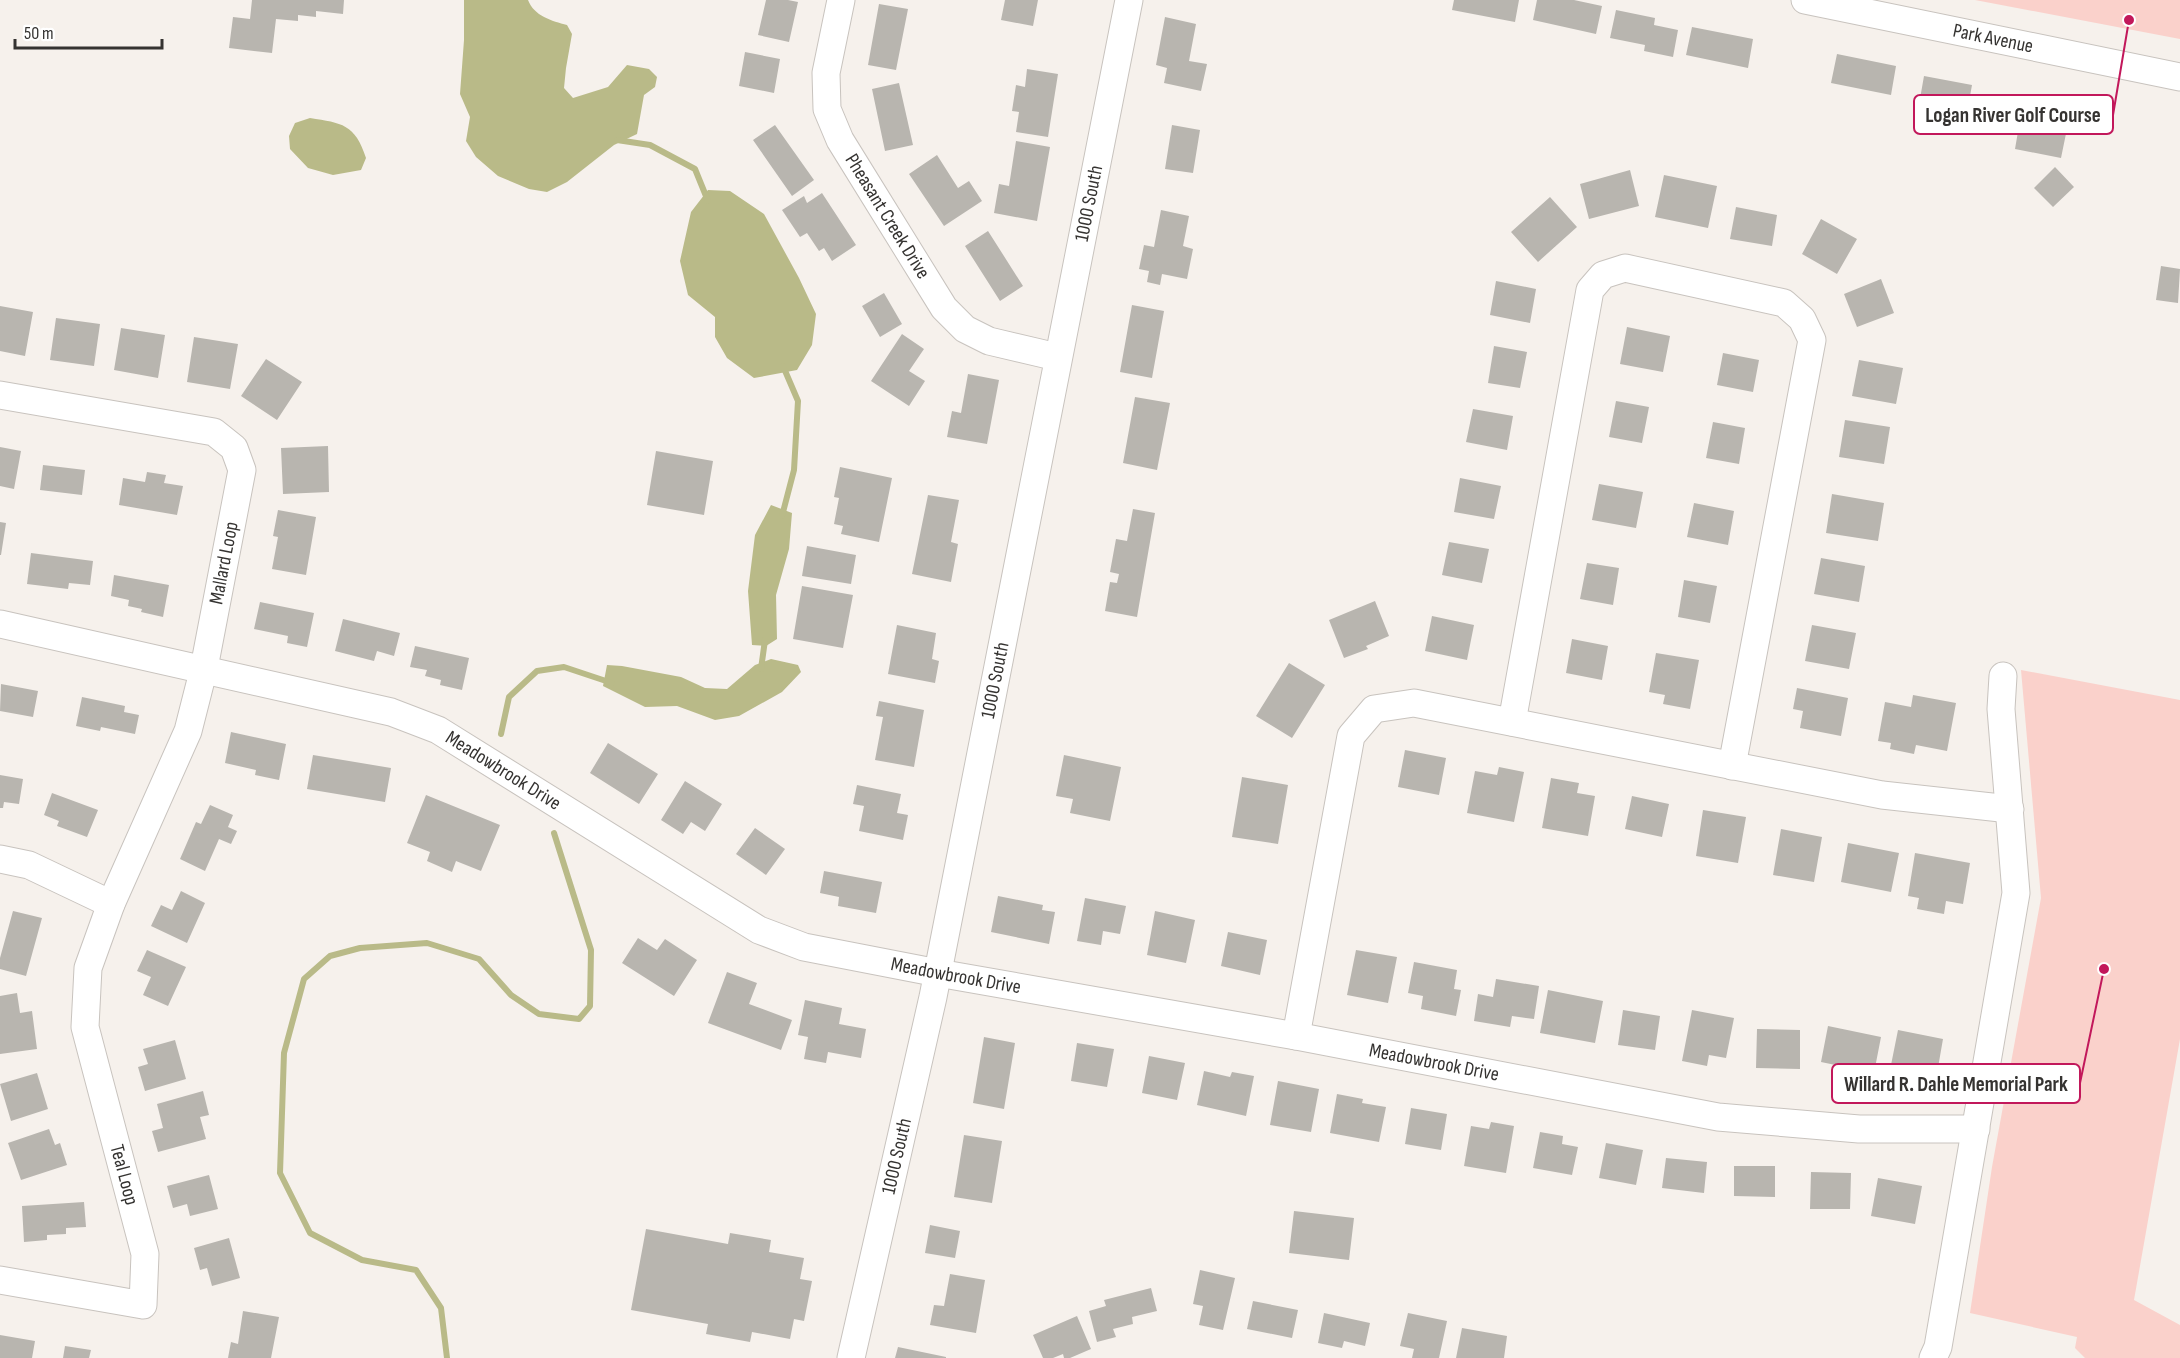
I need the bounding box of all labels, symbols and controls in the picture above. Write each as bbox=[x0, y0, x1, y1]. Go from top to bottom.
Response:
scale bar bbox=[15, 12, 162, 50]
street label: Park Avenue bbox=[1951, 19, 2035, 59]
text: 50 m bbox=[24, 23, 54, 44]
callout: Logan River Golf Course bbox=[1914, 95, 2113, 134]
text: Logan River Golf Course bbox=[1925, 103, 2101, 128]
street label: Pheasant Creek Drive bbox=[840, 149, 935, 283]
street label: 1000 South bbox=[1070, 163, 1108, 243]
street label: Mallard Loop bbox=[204, 520, 244, 606]
street label: 1000 South bbox=[976, 640, 1014, 720]
street label: Meadowbrook Drive bbox=[441, 726, 565, 816]
street label: Meadowbrook Drive bbox=[889, 952, 1023, 999]
street label: Meadowbrook Drive bbox=[1367, 1038, 1501, 1087]
callout: Willard R. Dahle Memorial Park bbox=[1832, 1064, 2080, 1103]
text: Willard R. Dahle Memorial Park bbox=[1844, 1072, 2068, 1097]
street label: 1000 South bbox=[877, 1116, 917, 1196]
street label: Teal Loop bbox=[105, 1142, 144, 1208]

